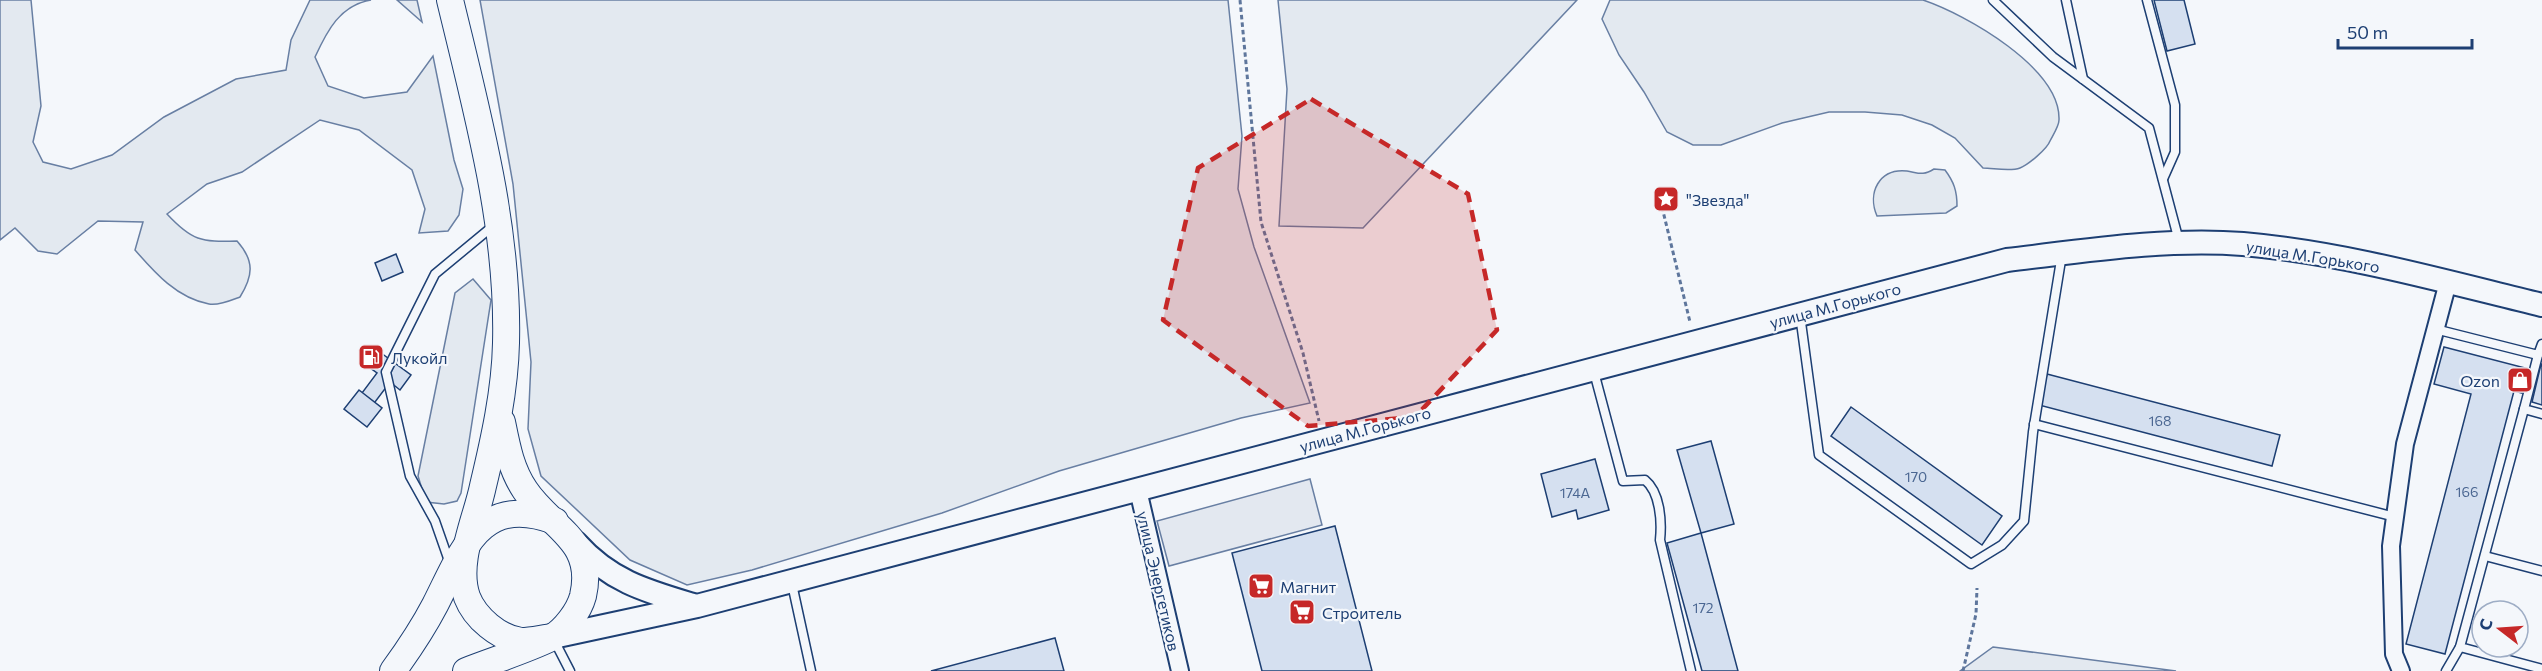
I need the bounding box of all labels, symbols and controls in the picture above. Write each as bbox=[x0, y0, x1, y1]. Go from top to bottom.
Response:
scale bar bbox=[2338, 12, 2472, 50]
text: 50 m bbox=[2347, 21, 2388, 43]
place icon: "Звезда" bbox=[1651, 184, 1681, 214]
place label: "Звезда" bbox=[1686, 190, 1749, 209]
street label: улица М.Горького bbox=[2245, 236, 2381, 276]
street label: улица М.Горького bbox=[1767, 278, 1903, 332]
fuel station icon: Лукойл bbox=[356, 342, 386, 372]
place label: Лукойл bbox=[391, 348, 447, 367]
shop icon: Ozon bbox=[2505, 365, 2535, 395]
place label: Ozon bbox=[2460, 371, 2500, 390]
street label: улица М.Горького bbox=[1297, 402, 1433, 456]
house number: 168 bbox=[2149, 412, 2171, 429]
house number: 170 bbox=[1905, 468, 1927, 485]
house number: 166 bbox=[2456, 483, 2478, 500]
house number: 174А bbox=[1560, 484, 1591, 501]
street label: улица Энергетиков bbox=[1134, 509, 1184, 653]
supermarket icon: Магнит bbox=[1246, 571, 1276, 601]
place label: Магнит bbox=[1280, 577, 1337, 596]
supermarket icon: Строитель bbox=[1287, 597, 1317, 627]
house number: 172 bbox=[1692, 599, 1714, 616]
north arrow bbox=[2470, 599, 2530, 659]
place label: Строитель bbox=[1322, 603, 1402, 622]
text: С bbox=[2474, 616, 2496, 632]

